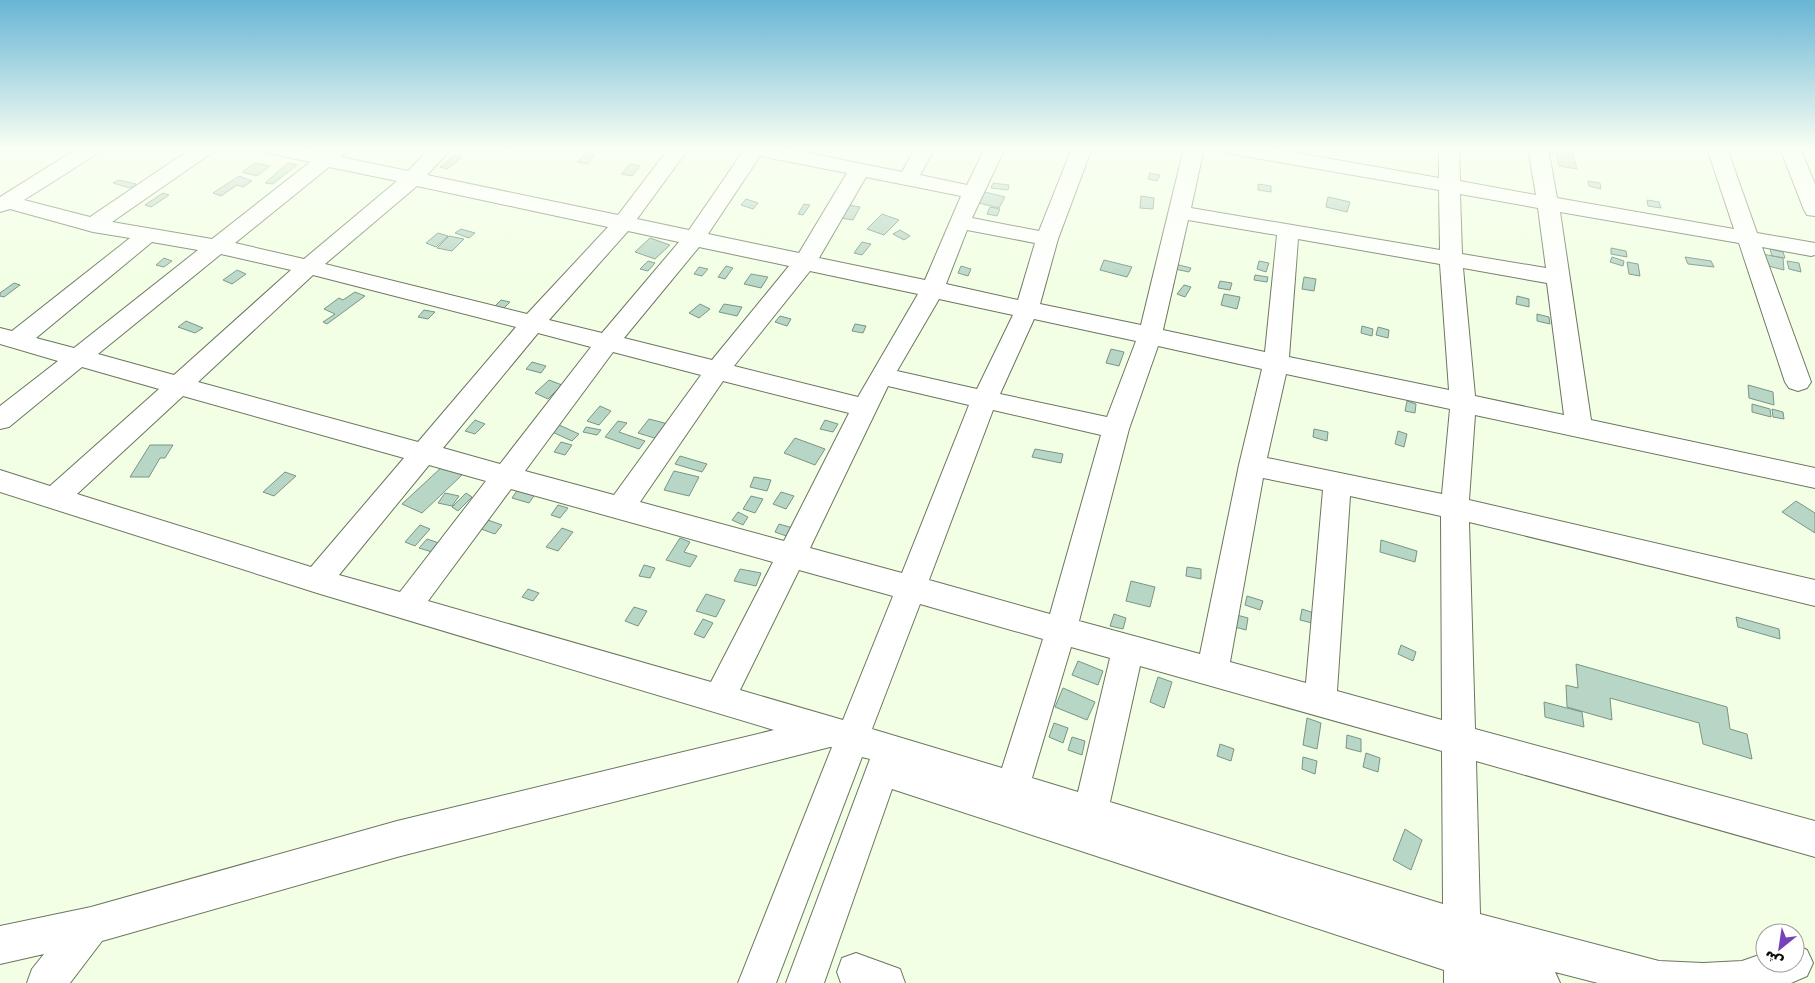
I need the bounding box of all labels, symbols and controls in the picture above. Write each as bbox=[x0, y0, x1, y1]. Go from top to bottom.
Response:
north arrow bbox=[1755, 923, 1805, 973]
text: ش bbox=[1761, 947, 1786, 971]

